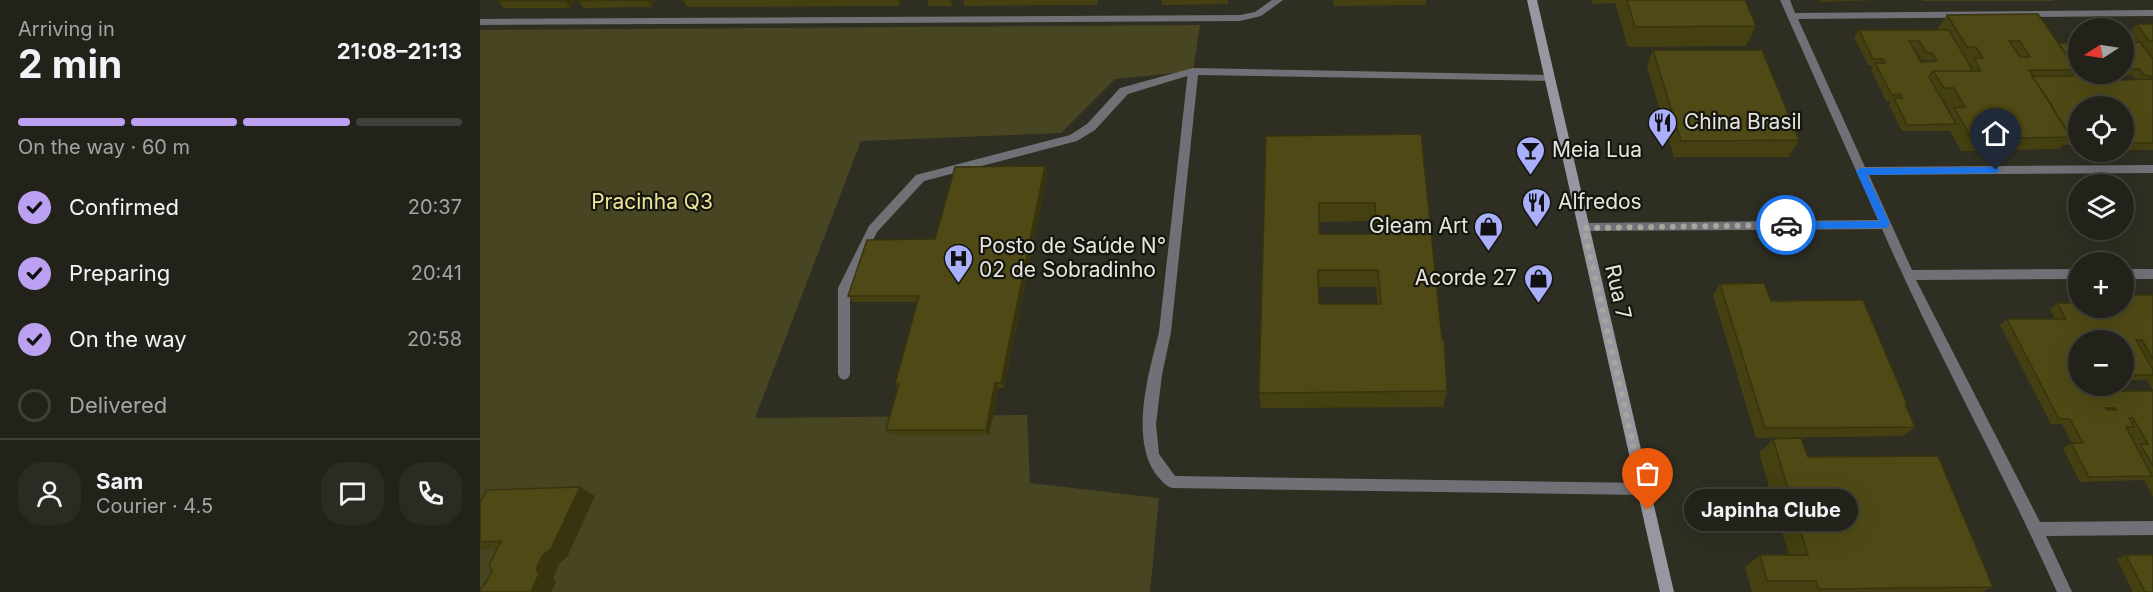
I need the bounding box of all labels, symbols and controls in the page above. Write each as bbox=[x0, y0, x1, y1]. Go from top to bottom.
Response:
text: Arriving in bbox=[18, 17, 115, 41]
north arrow bbox=[2068, 18, 2134, 84]
map controls bbox=[2068, 18, 2134, 396]
text: 21:08–21:13 bbox=[337, 38, 462, 64]
text: 2 min bbox=[18, 40, 122, 87]
button: locate bbox=[2068, 96, 2134, 162]
restaurant icon: China Brasil bbox=[1647, 106, 1679, 148]
pin bbox=[1970, 108, 2021, 170]
place label: China Brasil bbox=[1684, 109, 1802, 134]
icon: home bbox=[1979, 117, 2012, 150]
bar icon: Meia Lua bbox=[1515, 134, 1547, 176]
text: On the way · 60 m bbox=[18, 135, 190, 159]
place label: Meia Lua bbox=[1552, 137, 1642, 162]
button: layers bbox=[2068, 174, 2134, 240]
restaurant icon: Alfredos bbox=[1521, 186, 1553, 228]
park label: Pracinha Q3 bbox=[591, 189, 713, 214]
place label: Alfredos bbox=[1558, 189, 1642, 214]
icon: check bbox=[18, 191, 51, 224]
text: Confirmed bbox=[69, 194, 179, 220]
text: 20:37 bbox=[408, 195, 462, 219]
courier bbox=[1756, 195, 1816, 255]
icon: car bbox=[1770, 209, 1803, 242]
shop icon: Gleam Art bbox=[1473, 210, 1505, 252]
place label: Gleam Art bbox=[1369, 213, 1468, 238]
place label: Posto de Saúde N° 02 de Sobradinho bbox=[979, 233, 1166, 282]
hospital icon: Posto de Saúde N° 02 de Sobradinho bbox=[942, 242, 974, 284]
button: + bbox=[2068, 252, 2134, 318]
icon: check bbox=[18, 257, 51, 290]
text: Preparing bbox=[69, 260, 170, 286]
text: 20:41 bbox=[411, 261, 462, 285]
shop icon: Acorde 27 bbox=[1522, 262, 1554, 304]
street label: Rua 7 bbox=[1600, 262, 1637, 322]
place label: Acorde 27 bbox=[1415, 265, 1517, 290]
icon: check bbox=[18, 323, 51, 356]
text: On the way bbox=[69, 326, 187, 352]
text: 20:58 bbox=[407, 327, 462, 351]
button: − bbox=[2068, 330, 2134, 396]
text: Delivered bbox=[69, 392, 167, 418]
pin bbox=[1622, 448, 1673, 510]
icon: bag bbox=[1631, 457, 1664, 490]
button: person bbox=[18, 462, 81, 525]
button: chat bbox=[321, 462, 384, 525]
button: phone bbox=[399, 462, 462, 525]
text: Sam bbox=[96, 468, 143, 494]
callout: Japinha Clube bbox=[1684, 489, 1858, 531]
text: Courier · 4.5 bbox=[96, 494, 213, 518]
text: Japinha Clube bbox=[1701, 498, 1841, 522]

